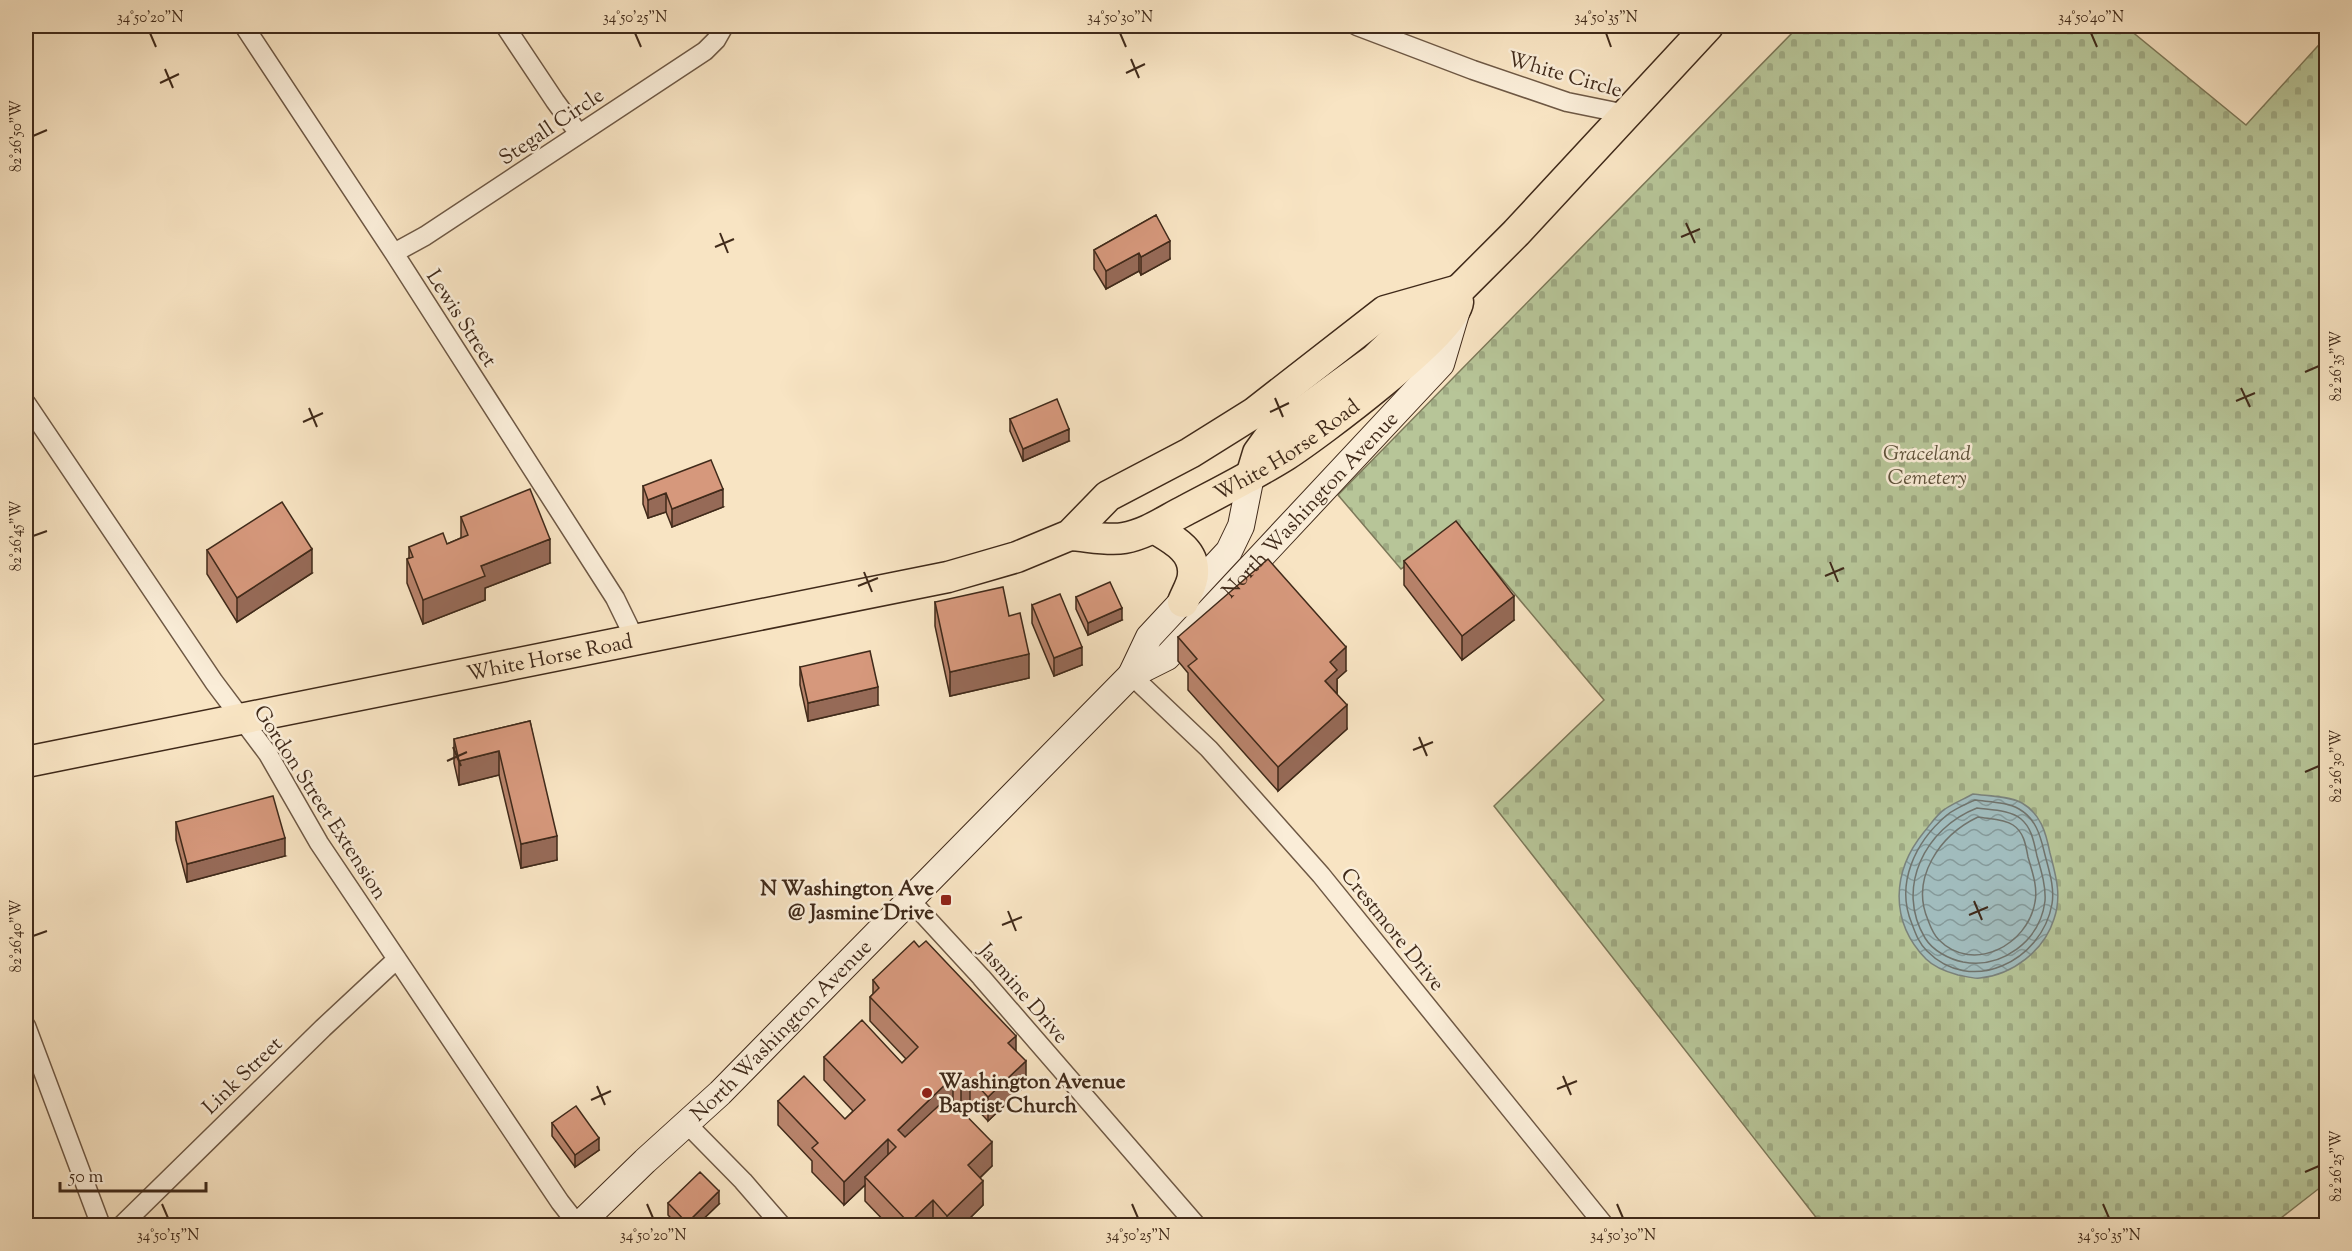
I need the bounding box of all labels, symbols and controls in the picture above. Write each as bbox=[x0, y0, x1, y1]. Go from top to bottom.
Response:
text: 34°50'20"N bbox=[117, 8, 183, 29]
text: 34°50'25"N bbox=[603, 8, 667, 29]
text: 34°50'30"N bbox=[1087, 8, 1153, 29]
text: 34°50'35"N bbox=[1574, 8, 1638, 29]
text: 34°50'40"N bbox=[2058, 8, 2124, 29]
street label: White Circle bbox=[1504, 45, 1625, 107]
street label: Stegall Circle bbox=[494, 81, 611, 174]
text: 82°26'50"W bbox=[7, 100, 28, 172]
street label: Lewis Street bbox=[418, 264, 503, 374]
text: 82°26'35"W bbox=[2327, 330, 2348, 401]
street label: White Horse Road bbox=[1209, 393, 1367, 510]
street label: North Washington Avenue bbox=[1216, 406, 1406, 606]
park label: Graceland Cemetery bbox=[1883, 440, 1971, 494]
text: 82°26'45"W bbox=[7, 500, 28, 571]
street label: White Horse Road bbox=[464, 628, 636, 690]
street label: Gordon Street Extension bbox=[245, 700, 394, 906]
text: 82°26'30"W bbox=[2327, 729, 2348, 802]
street label: Crestmore Drive bbox=[1332, 862, 1451, 998]
place label: N Washington Ave @ Jasmine Drive bbox=[760, 875, 934, 929]
marker: N Washington Ave @ Jasmine Drive bbox=[939, 893, 953, 907]
text: 82°26'40"W bbox=[7, 899, 28, 972]
street label: North Washington Avenue bbox=[685, 934, 880, 1130]
street label: Jasmine Drive bbox=[970, 937, 1075, 1051]
street label: Link Street bbox=[197, 1031, 290, 1122]
place label: Washington Avenue Baptist Church bbox=[939, 1068, 1126, 1122]
marker: Washington Avenue Baptist Church bbox=[920, 1086, 934, 1100]
text: 82°26'25"W bbox=[2327, 1130, 2348, 1202]
scale bar bbox=[60, 1155, 206, 1193]
text: 50 m bbox=[68, 1165, 104, 1191]
text: 34°50'15"N bbox=[137, 1226, 199, 1247]
text: 34°50'20"N bbox=[620, 1226, 686, 1247]
text: 34°50'25"N bbox=[1106, 1226, 1170, 1247]
text: 34°50'30"N bbox=[1590, 1226, 1656, 1247]
text: 34°50'35"N bbox=[2077, 1226, 2141, 1247]

